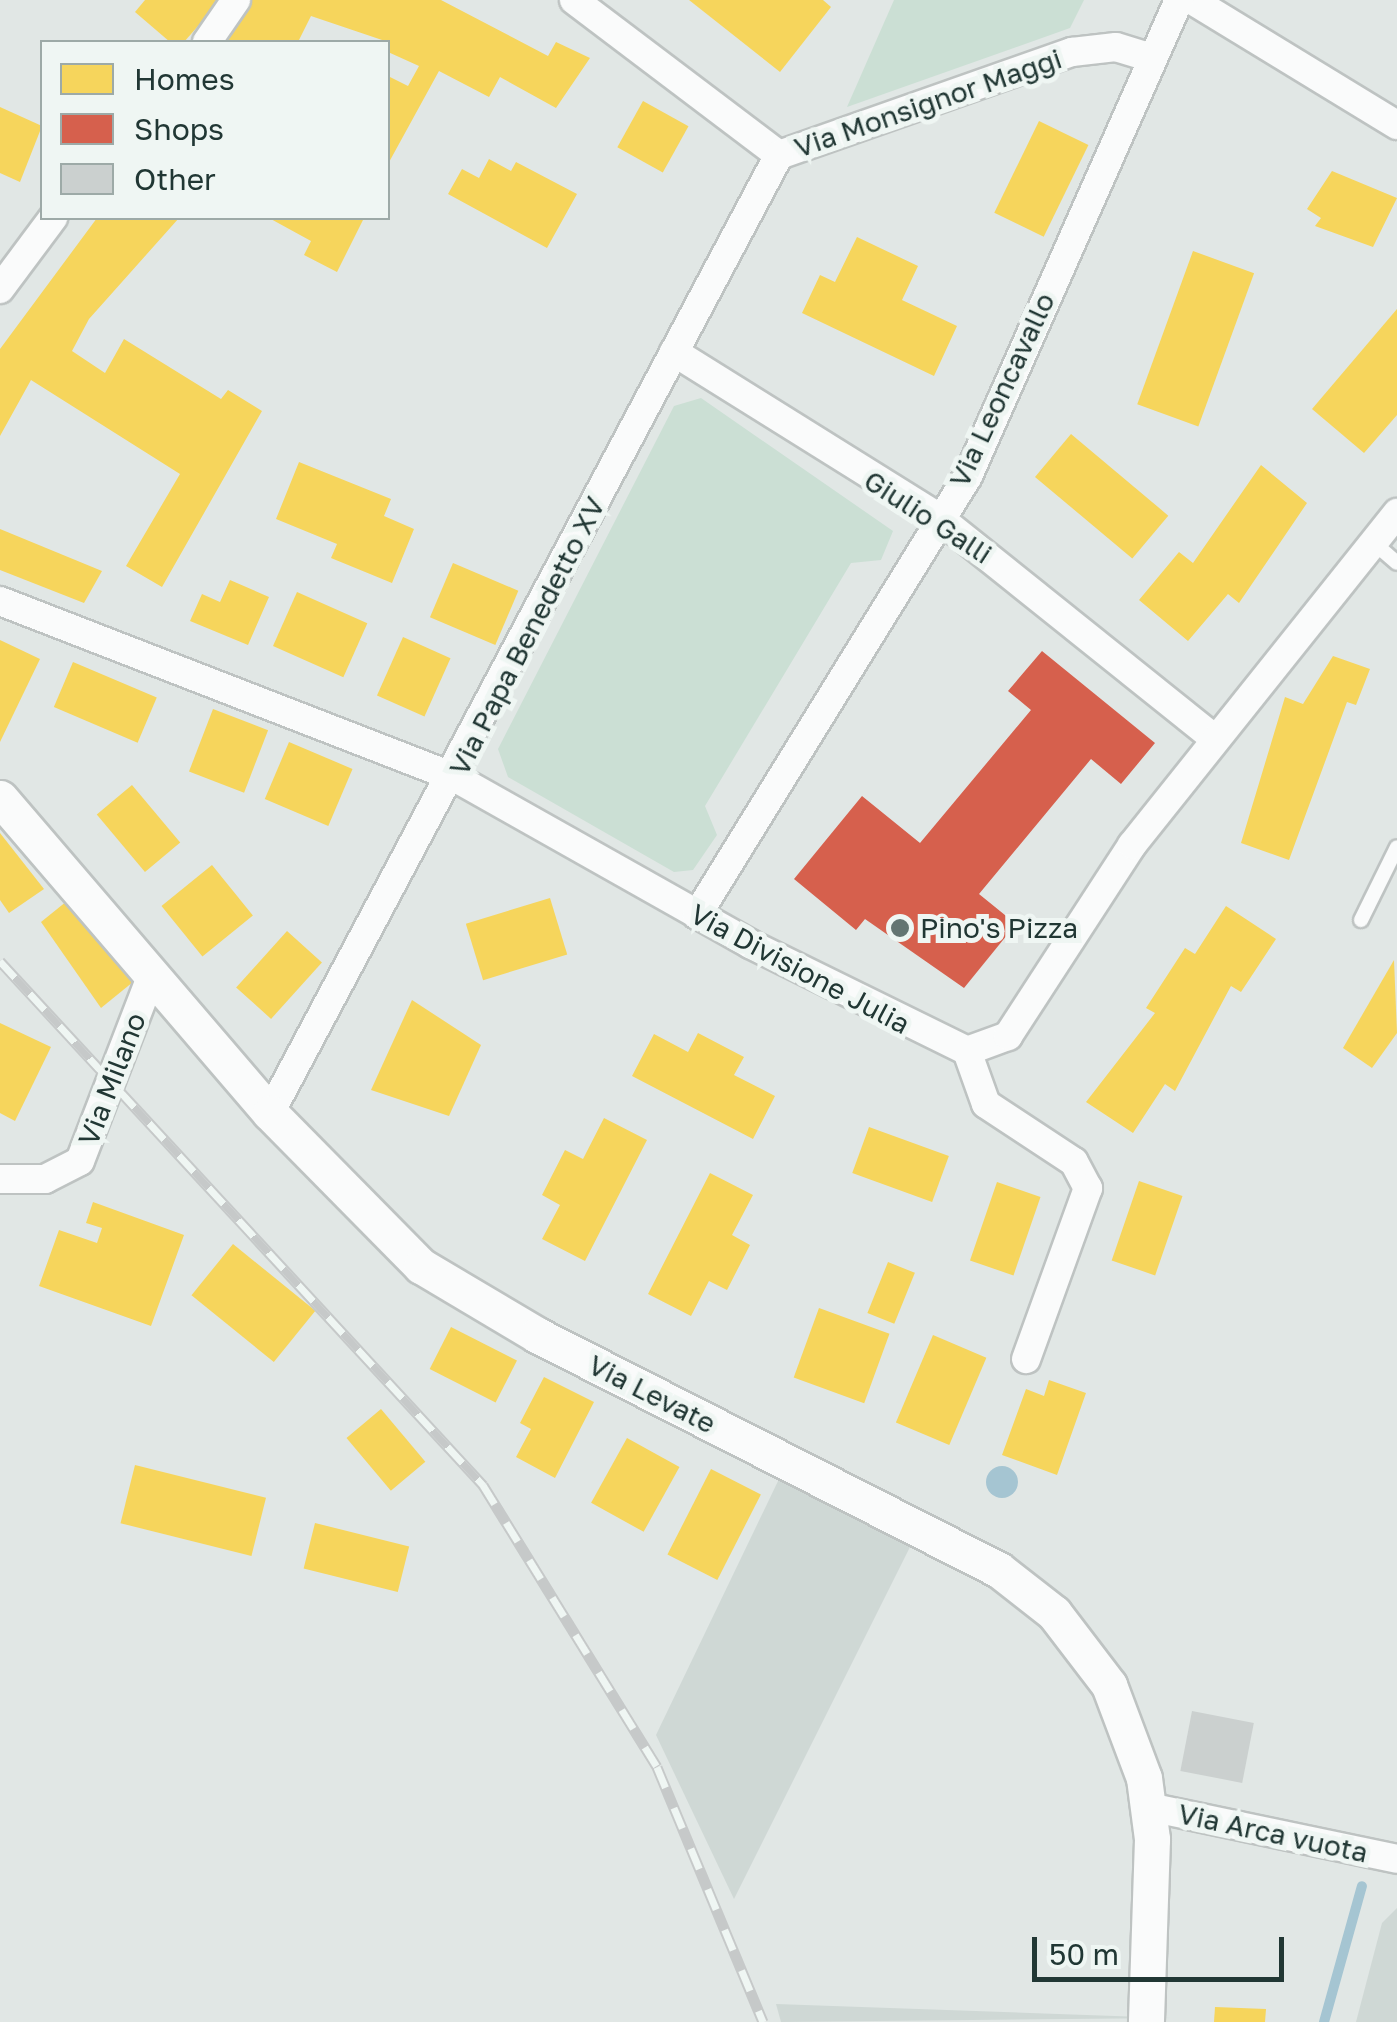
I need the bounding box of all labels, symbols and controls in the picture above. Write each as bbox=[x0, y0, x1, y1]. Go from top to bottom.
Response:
legend bbox=[40, 40, 390, 220]
street label: Via Monsignor Maggi bbox=[790, 41, 1066, 165]
text: Homes bbox=[134, 61, 235, 97]
text: Shops bbox=[134, 111, 224, 147]
text: Other bbox=[134, 161, 216, 197]
street label: Via Leoncavallo bbox=[942, 287, 1062, 493]
street label: Giulio Galli bbox=[858, 463, 998, 571]
street label: Via Papa Benedetto XV bbox=[442, 491, 612, 781]
street label: Via Divisione Julia bbox=[685, 897, 915, 1041]
place label: Pino's Pizza bbox=[920, 911, 1078, 945]
marker: Pino's Pizza bbox=[889, 917, 911, 939]
street label: Via Milano bbox=[71, 1008, 153, 1150]
street label: Via Levate bbox=[583, 1348, 721, 1440]
street label: Via Arca vuota bbox=[1175, 1797, 1371, 1869]
scale bar bbox=[1037, 1917, 1290, 1979]
text: 50 m bbox=[1049, 1936, 1119, 1972]

